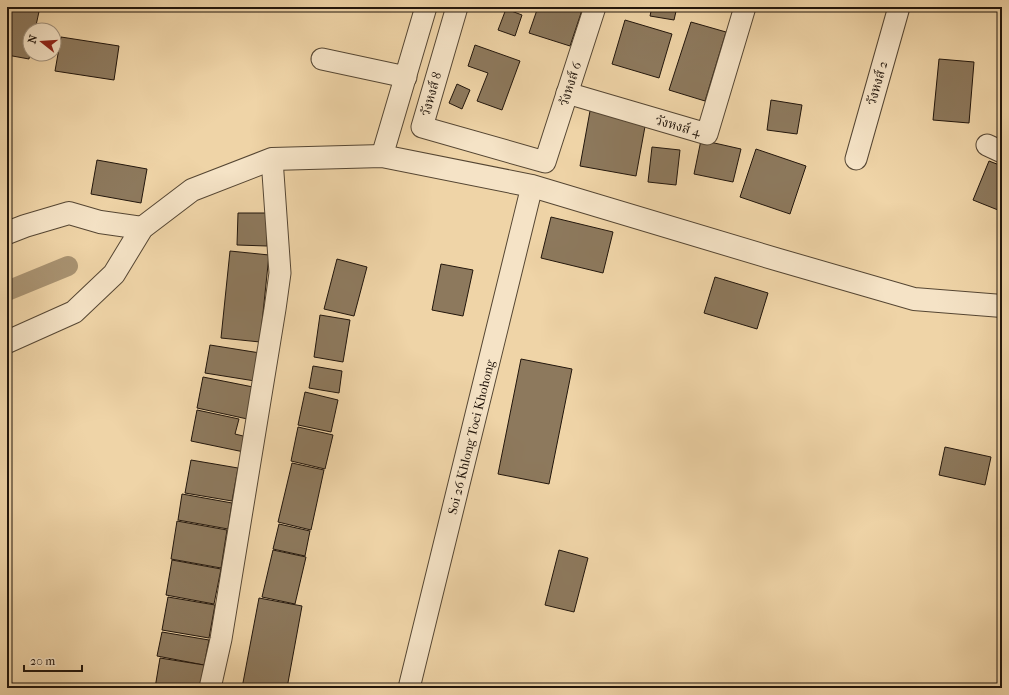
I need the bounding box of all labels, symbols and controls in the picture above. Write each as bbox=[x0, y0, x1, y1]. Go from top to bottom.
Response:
north arrow bbox=[22, 22, 62, 62]
text: N bbox=[25, 33, 41, 45]
street label: วังหงส์ 6 bbox=[556, 59, 584, 108]
street label: วังหงส์ 2 bbox=[864, 59, 891, 107]
street label: วังหงส์ 8 bbox=[418, 70, 444, 118]
street label: วังหงส์ 4 bbox=[654, 112, 703, 140]
street label: Soi 26 Khlong Toei Khohong bbox=[444, 357, 498, 516]
scale bar bbox=[24, 647, 82, 673]
text: 20 m bbox=[30, 654, 55, 668]

